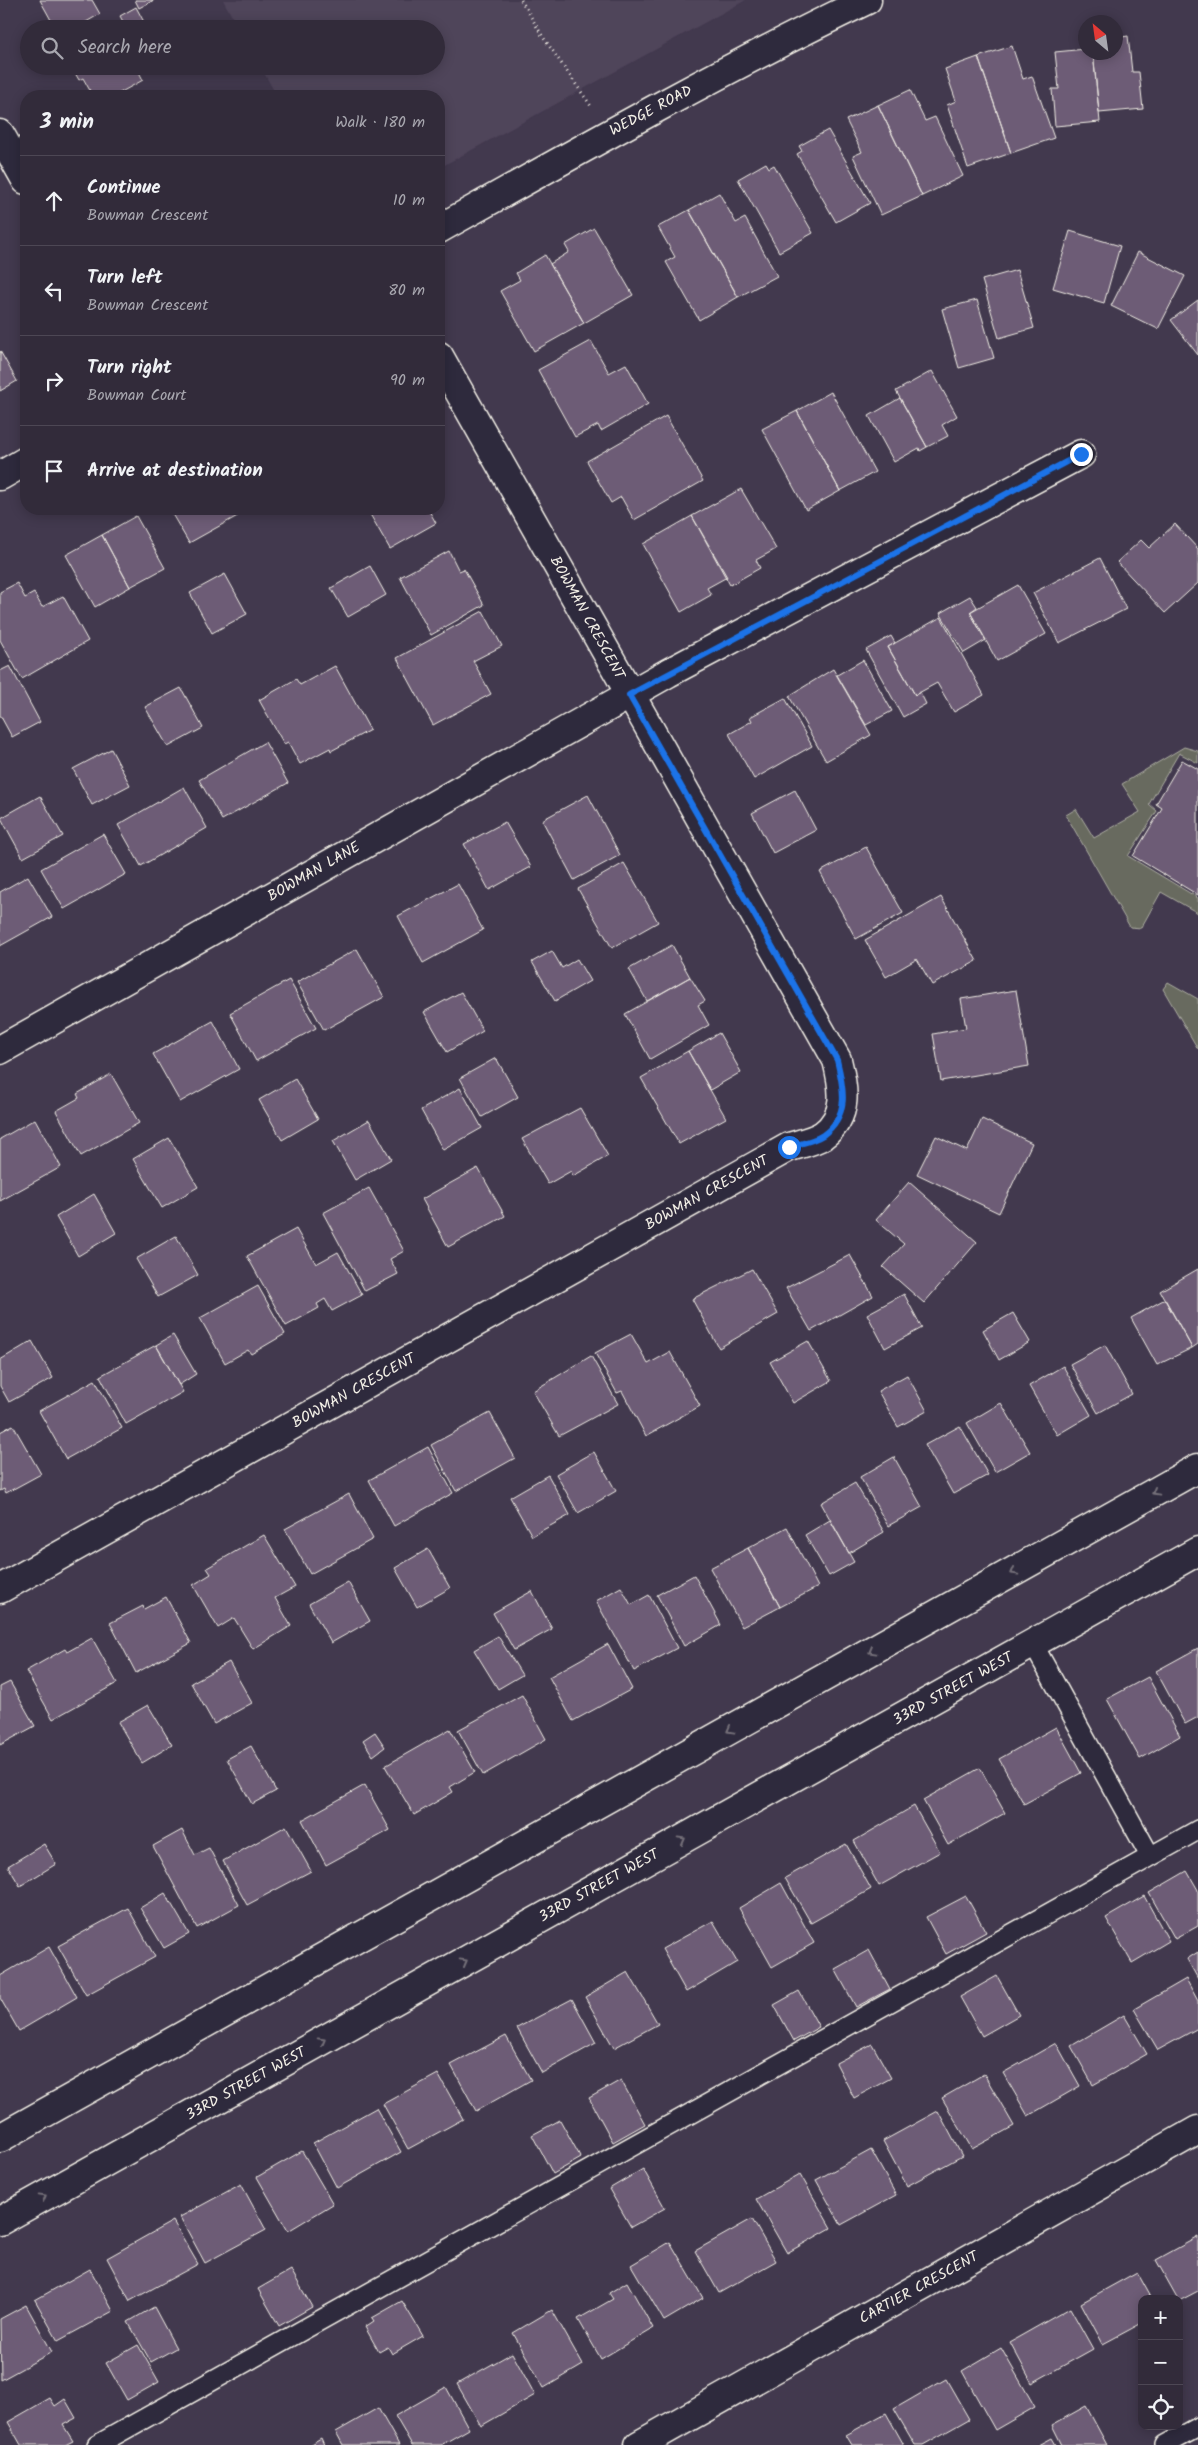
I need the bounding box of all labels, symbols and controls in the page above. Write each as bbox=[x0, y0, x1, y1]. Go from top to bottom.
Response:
north arrow bbox=[1078, 15, 1123, 60]
search box bbox=[20, 20, 445, 75]
text: Search here bbox=[78, 33, 172, 63]
icon: search bbox=[38, 34, 66, 62]
street label: WEDGE ROAD bbox=[605, 79, 697, 143]
text: 3 min bbox=[40, 106, 94, 139]
text: Walk · 180 m bbox=[335, 110, 425, 135]
text: Continue bbox=[87, 173, 160, 203]
icon: ahead bbox=[40, 187, 68, 215]
text: 10 m bbox=[393, 188, 425, 213]
text: Bowman Crescent bbox=[87, 203, 208, 228]
text: Turn left bbox=[87, 263, 162, 293]
icon: left bbox=[40, 277, 68, 305]
text: 80 m bbox=[388, 278, 425, 303]
text: Bowman Crescent bbox=[87, 293, 208, 318]
text: Turn right bbox=[87, 353, 172, 383]
icon: right bbox=[40, 367, 68, 395]
text: 90 m bbox=[390, 368, 425, 393]
text: Bowman Court bbox=[87, 383, 186, 408]
route end bbox=[1070, 443, 1093, 466]
text: Arrive at destination bbox=[87, 456, 263, 486]
icon: arrive bbox=[40, 457, 68, 485]
street label: BOWMAN CRESCENT bbox=[543, 552, 632, 686]
street label: BOWMAN LANE bbox=[263, 835, 366, 908]
route start bbox=[778, 1136, 801, 1159]
street label: BOWMAN CRESCENT bbox=[641, 1148, 775, 1237]
street label: BOWMAN CRESCENT bbox=[288, 1346, 422, 1435]
one-way arrow bbox=[1152, 1486, 1161, 1496]
one-way arrow bbox=[1010, 1565, 1019, 1575]
one-way arrow bbox=[868, 1645, 877, 1655]
street label: 33RD STREET WEST bbox=[888, 1645, 1019, 1732]
one-way arrow bbox=[726, 1724, 735, 1734]
one-way arrow bbox=[677, 1836, 686, 1846]
street label: 33RD STREET WEST bbox=[534, 1842, 665, 1929]
one-way arrow bbox=[458, 1958, 467, 1968]
one-way arrow bbox=[317, 2038, 326, 2048]
street label: 33RD STREET WEST bbox=[181, 2040, 312, 2127]
one-way arrow bbox=[37, 2194, 46, 2204]
street label: CARTIER CRESCENT bbox=[855, 2244, 985, 2331]
map controls bbox=[1138, 2295, 1183, 2430]
button: + bbox=[1138, 2295, 1183, 2340]
button: − bbox=[1138, 2340, 1183, 2385]
button: locate bbox=[1138, 2385, 1183, 2430]

